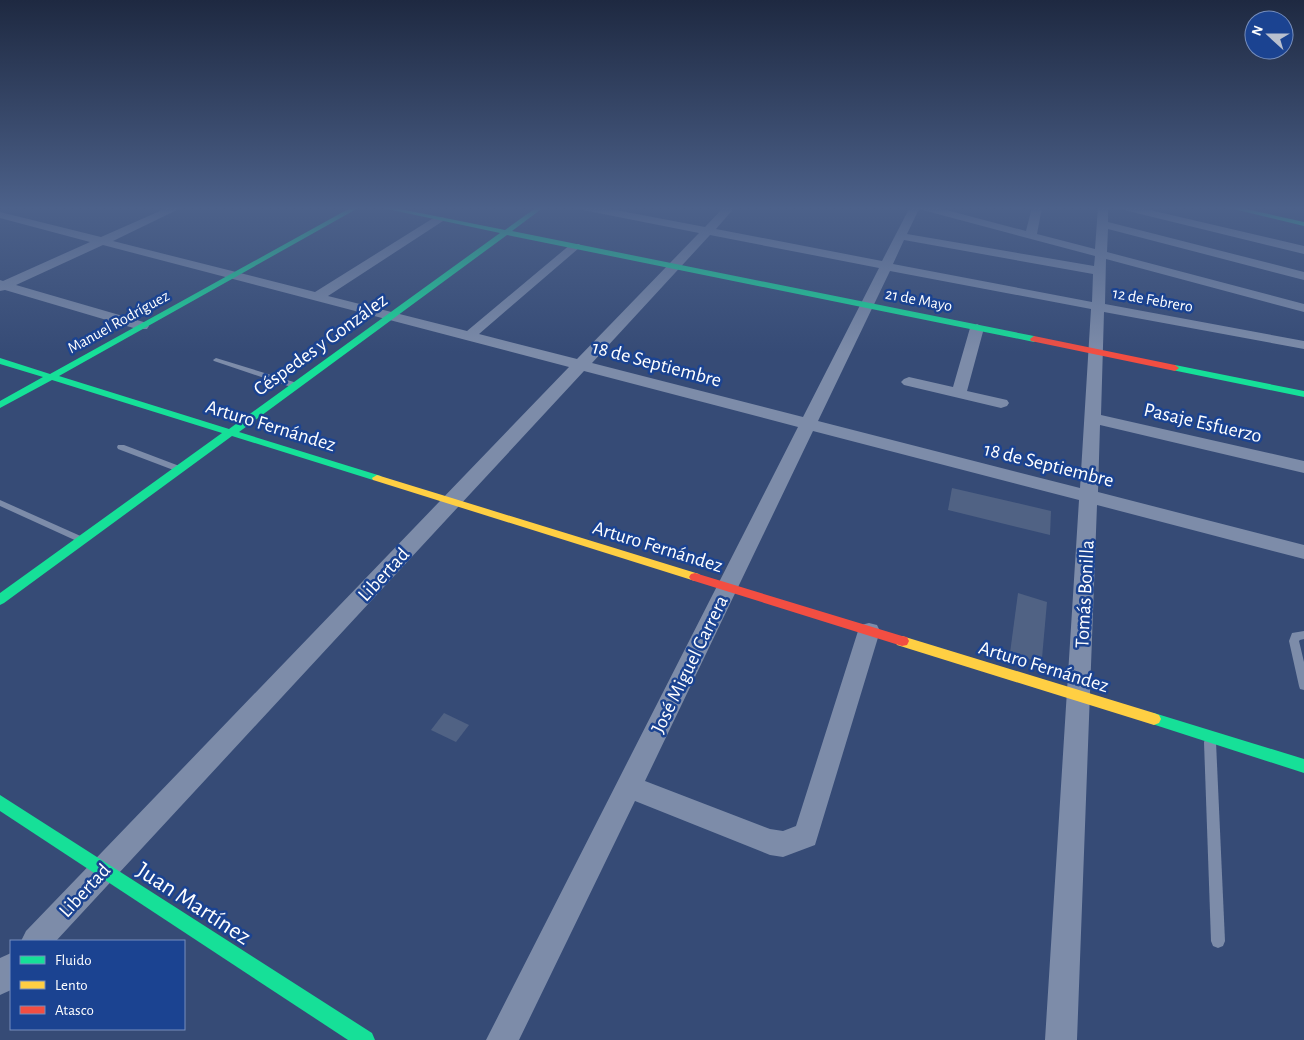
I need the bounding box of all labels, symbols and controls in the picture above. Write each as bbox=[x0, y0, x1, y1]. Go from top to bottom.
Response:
north arrow bbox=[1244, 10, 1294, 60]
text: N bbox=[1250, 24, 1266, 38]
street label: 12 de Febrero bbox=[1112, 285, 1194, 315]
street label: 21 de Mayo bbox=[884, 286, 954, 315]
street label: Manuel Rodríguez bbox=[65, 287, 172, 356]
street label: Céspedes y González bbox=[250, 290, 391, 400]
street label: 18 de Septiembre bbox=[590, 337, 724, 391]
street label: Arturo Fernández bbox=[203, 397, 338, 455]
street label: Pasaje Esfuerzo bbox=[1142, 400, 1264, 446]
street label: 18 de Septiembre bbox=[982, 439, 1116, 491]
street label: Arturo Fernández bbox=[590, 518, 725, 576]
street label: Tomás Bonilla bbox=[1072, 539, 1098, 649]
street label: Libertad bbox=[354, 544, 413, 605]
street label: José Miguel Carrera bbox=[648, 592, 732, 737]
street label: Arturo Fernández bbox=[976, 638, 1111, 696]
street label: Juan Martínez bbox=[132, 858, 255, 950]
street label: Libertad bbox=[55, 860, 114, 921]
legend bbox=[10, 940, 185, 1030]
text: Fluido bbox=[55, 953, 92, 968]
text: Lento bbox=[55, 978, 88, 993]
text: Atasco bbox=[55, 1003, 94, 1018]

